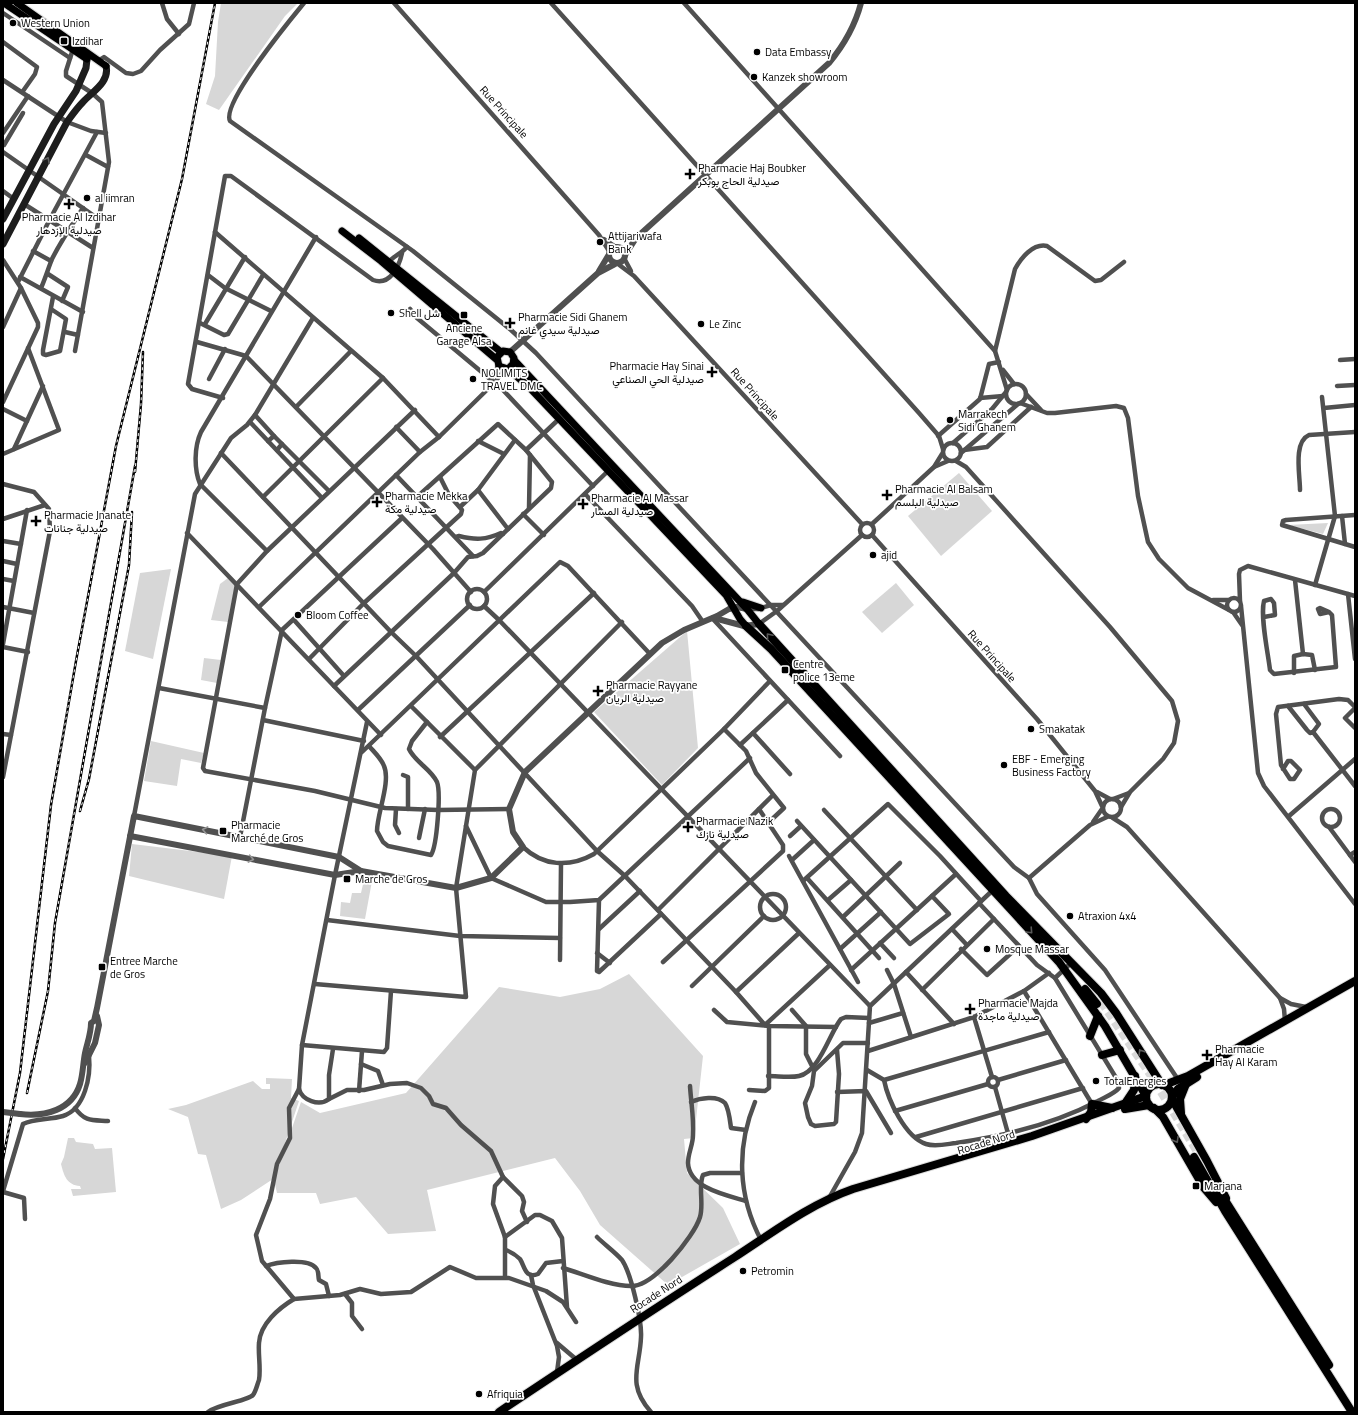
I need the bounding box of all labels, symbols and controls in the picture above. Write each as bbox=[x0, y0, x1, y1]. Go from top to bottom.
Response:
place label: Western Union bbox=[21, 15, 90, 31]
marker: Western Union bbox=[8, 18, 18, 28]
place label: Izdihar bbox=[72, 33, 103, 49]
marker: Izdihar bbox=[59, 36, 69, 46]
place label: Data Embassy bbox=[765, 44, 832, 60]
marker: Data Embassy bbox=[752, 47, 762, 57]
place label: Kanzek showroom bbox=[762, 69, 848, 85]
marker: Kanzek showroom bbox=[749, 72, 759, 82]
street label: Rue Principale bbox=[476, 82, 532, 142]
one-way arrow bbox=[42, 157, 50, 164]
place label: Pharmacie Haj Boubker صيدلية الحاج بوبكر bbox=[697, 160, 806, 189]
marker: Pharmacie Haj Boubker صيدلية الحاج بوبكر bbox=[685, 169, 695, 179]
place label: al iimran bbox=[95, 190, 135, 206]
marker: al iimran bbox=[82, 193, 92, 203]
marker: Pharmacie Al Izdihar صيدلية الإزدهار bbox=[64, 199, 74, 209]
place label: Pharmacie Al Izdihar صيدلية الإزدهار bbox=[22, 209, 116, 238]
place label: Attijariwafa Bank bbox=[608, 228, 662, 257]
marker: Attijariwafa Bank bbox=[595, 237, 605, 247]
place label: Shell شل bbox=[399, 305, 440, 321]
marker: Shell شل bbox=[386, 308, 396, 318]
place label: Pharmacie Sidi Ghanem صيدلية سيدي غانم bbox=[518, 309, 628, 340]
marker: Anciene Garage Alsa bbox=[459, 310, 469, 320]
place label: Le Zinc bbox=[709, 316, 741, 332]
marker: Pharmacie Sidi Ghanem صيدلية سيدي غانم bbox=[505, 318, 515, 328]
marker: Le Zinc bbox=[696, 319, 706, 329]
place label: Anciene Garage Alsa bbox=[437, 320, 492, 349]
place label: Pharmacie Hay Sinai صيدلية الحي الصناعي bbox=[610, 358, 704, 389]
street label: Rue Principale bbox=[727, 364, 783, 424]
place label: NOLIMITS TRAVEL DMC bbox=[481, 365, 542, 394]
marker: Pharmacie Hay Sinai صيدلية الحي الصناعي bbox=[707, 367, 717, 377]
marker: NOLIMITS TRAVEL DMC bbox=[468, 374, 478, 384]
place label: Marrakech Sidi Ghanem bbox=[958, 406, 1016, 435]
marker: Marrakech Sidi Ghanem bbox=[945, 415, 955, 425]
place label: Pharmacie Al Balsam صيدلية البلسم bbox=[895, 481, 993, 510]
place label: Pharmacie Mekka صيدلية مكة bbox=[385, 488, 468, 517]
place label: Pharmacie Al Massar صيدلية المسار bbox=[590, 490, 689, 519]
marker: Pharmacie Al Balsam صيدلية البلسم bbox=[882, 490, 892, 500]
marker: Pharmacie Mekka صيدلية مكة bbox=[372, 497, 382, 507]
marker: Pharmacie Al Massar صيدلية المسار bbox=[578, 499, 588, 509]
place label: Pharmacie Jnanate صيدلية جنانات bbox=[44, 507, 132, 536]
marker: Pharmacie Jnanate صيدلية جنانات bbox=[31, 516, 41, 526]
place label: ajid bbox=[881, 547, 897, 563]
marker: ajid bbox=[868, 550, 878, 560]
place label: Bloom Coffee bbox=[306, 607, 369, 623]
marker: Bloom Coffee bbox=[293, 610, 303, 620]
street label: Rue Principale bbox=[964, 626, 1020, 686]
one-way arrow bbox=[767, 634, 774, 641]
place label: Centre police 13eme bbox=[793, 656, 855, 685]
marker: Centre police 13eme bbox=[780, 665, 790, 675]
place label: Pharmacie Rayyane صيدلية الريان bbox=[606, 677, 698, 706]
marker: Pharmacie Rayyane صيدلية الريان bbox=[593, 686, 603, 696]
place label: Smakatak bbox=[1039, 721, 1086, 737]
marker: Smakatak bbox=[1026, 724, 1036, 734]
place label: EBF - Emerging Business Factory bbox=[1012, 751, 1091, 780]
marker: EBF - Emerging Business Factory bbox=[999, 760, 1009, 770]
place label: Pharmacie Nazik صيدلية نازك bbox=[696, 813, 774, 842]
place label: Pharmacie Marché de Gros bbox=[231, 817, 303, 846]
marker: Pharmacie Nazik صيدلية نازك bbox=[683, 822, 693, 832]
one-way arrow bbox=[202, 826, 208, 834]
marker: Pharmacie Marché de Gros bbox=[218, 826, 228, 836]
one-way arrow bbox=[248, 854, 254, 863]
place label: Marche de Gros bbox=[355, 871, 427, 887]
marker: Marche de Gros bbox=[342, 874, 352, 884]
place label: Atraxion 4x4 bbox=[1078, 908, 1136, 924]
marker: Atraxion 4x4 bbox=[1065, 911, 1075, 921]
one-way arrow bbox=[1025, 926, 1033, 934]
place label: Mosque Massar bbox=[995, 941, 1069, 957]
marker: Mosque Massar bbox=[982, 944, 992, 954]
place label: Entree Marche de Gros bbox=[110, 953, 178, 982]
marker: Entree Marche de Gros bbox=[97, 962, 107, 972]
place label: Pharmacie Majda صيدلية ماجدة bbox=[978, 995, 1059, 1024]
marker: Pharmacie Majda صيدلية ماجدة bbox=[965, 1004, 975, 1014]
place label: Pharmacie Hay Al Karam bbox=[1215, 1041, 1277, 1070]
one-way arrow bbox=[1138, 1049, 1146, 1056]
marker: Pharmacie Hay Al Karam bbox=[1202, 1050, 1212, 1060]
place label: TotalEnergies bbox=[1104, 1073, 1166, 1089]
marker: TotalEnergies bbox=[1091, 1076, 1101, 1086]
street label: Rocade Nord bbox=[955, 1126, 1017, 1158]
one-way arrow bbox=[1172, 1136, 1179, 1143]
place label: Marjana bbox=[1204, 1178, 1242, 1194]
marker: Marjana bbox=[1191, 1181, 1201, 1191]
place label: Petromin bbox=[751, 1263, 794, 1279]
marker: Petromin bbox=[738, 1266, 748, 1276]
street label: Rocade Nord bbox=[627, 1271, 685, 1317]
place label: Afriquia bbox=[487, 1386, 523, 1402]
marker: Afriquia bbox=[474, 1389, 484, 1399]

